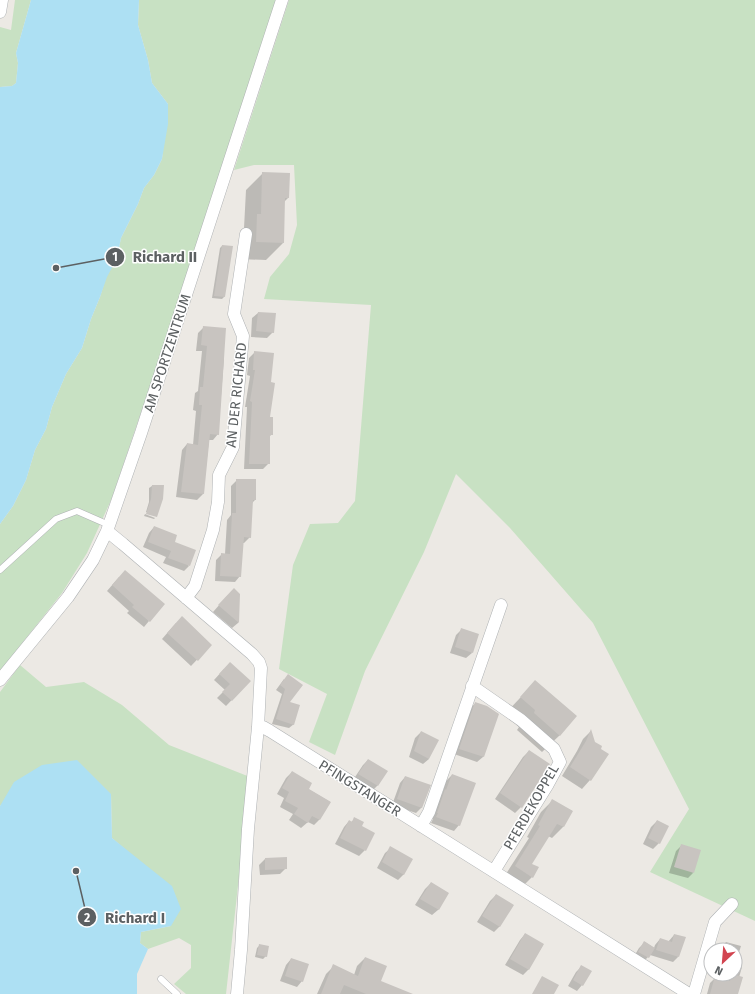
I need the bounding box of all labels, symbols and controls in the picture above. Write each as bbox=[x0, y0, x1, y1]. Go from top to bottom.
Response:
callout: Richard II bbox=[105, 243, 205, 270]
text: Richard II bbox=[133, 248, 197, 266]
text: 1 bbox=[112, 250, 118, 264]
street label: AM SPORTZENTRUM bbox=[140, 292, 195, 414]
street label: AN DER RICHARD bbox=[223, 342, 250, 448]
street label: PFINGSTANGER bbox=[315, 756, 404, 821]
street label: PFERDEKOPPEL bbox=[500, 761, 563, 853]
callout: Richard I bbox=[77, 904, 173, 931]
text: Richard I bbox=[105, 909, 165, 927]
text: 2 bbox=[84, 911, 90, 925]
north arrow bbox=[703, 942, 743, 982]
text: N bbox=[713, 963, 725, 978]

